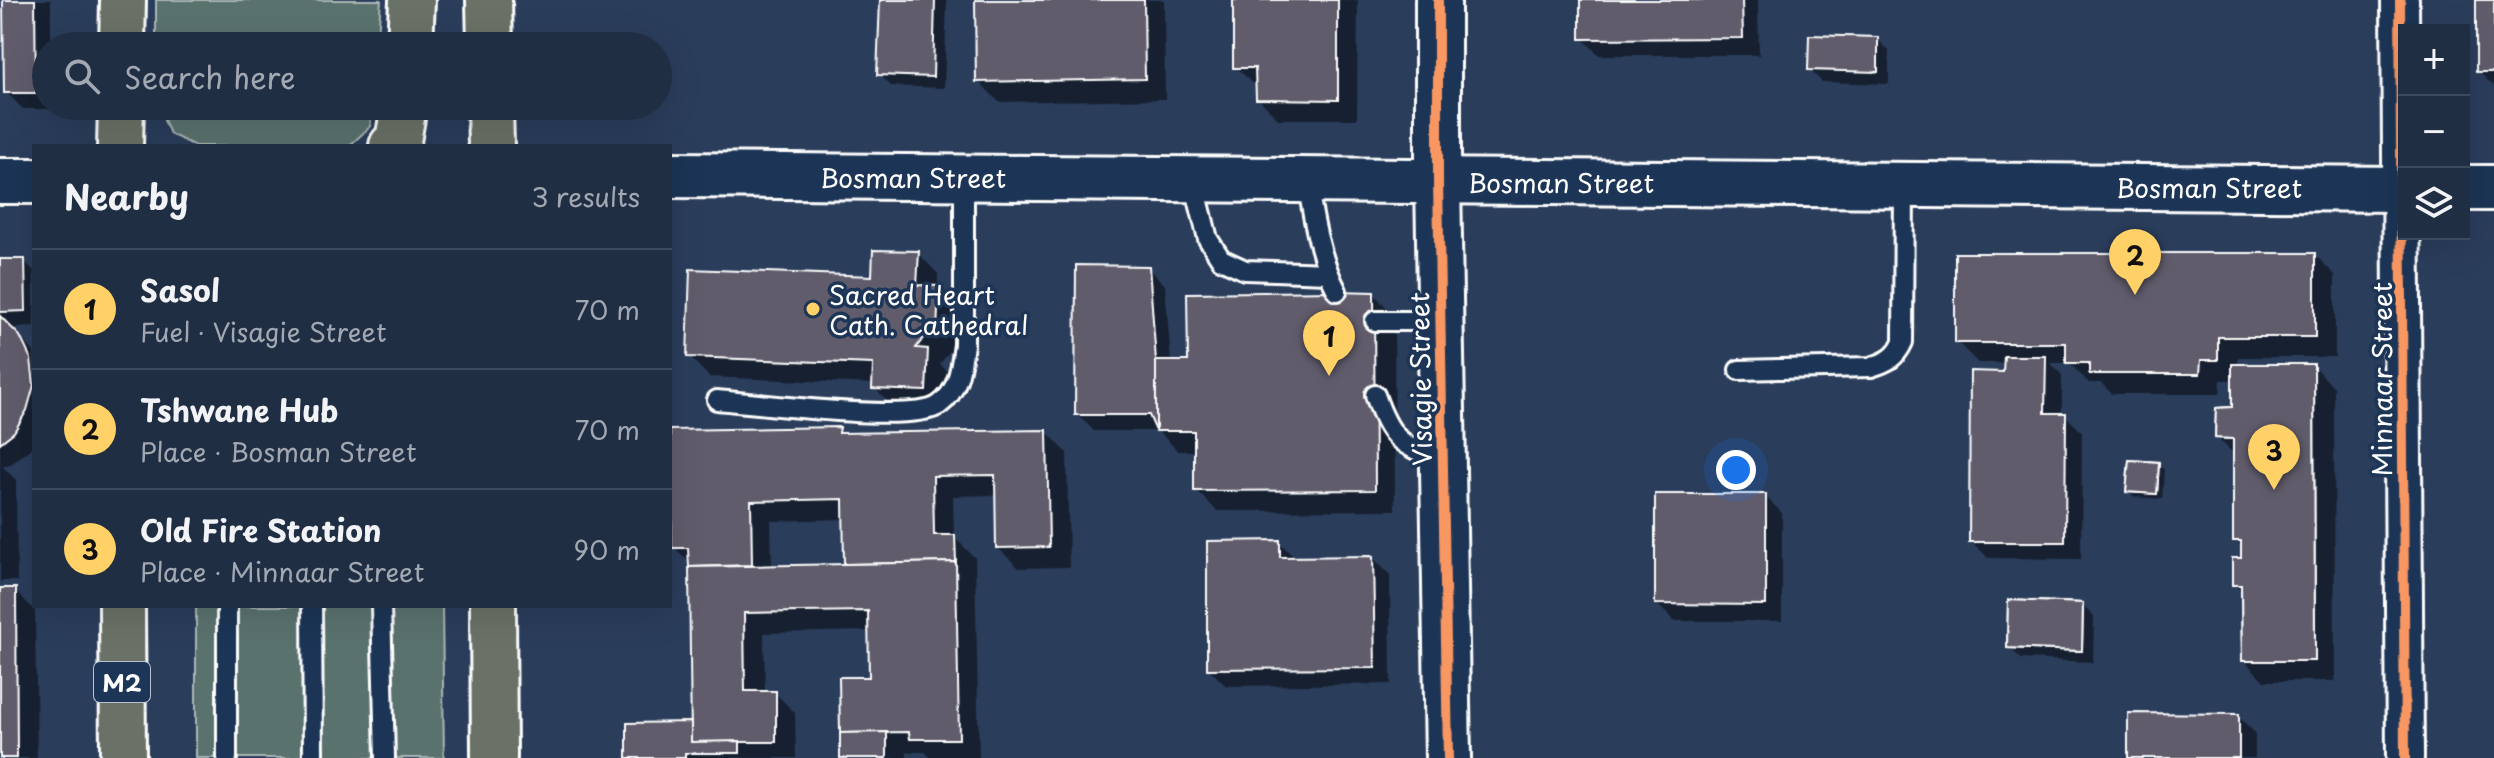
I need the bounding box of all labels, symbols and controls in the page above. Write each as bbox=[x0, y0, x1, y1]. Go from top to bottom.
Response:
map controls bbox=[2398, 24, 2470, 240]
button: + bbox=[2398, 24, 2470, 96]
search box bbox=[32, 32, 672, 120]
icon: search bbox=[60, 54, 104, 98]
text: Search here bbox=[124, 54, 296, 99]
button: − bbox=[2398, 96, 2470, 168]
street label: Bosman Street bbox=[820, 158, 1006, 197]
street label: Bosman Street bbox=[1468, 163, 1654, 202]
street label: Bosman Street bbox=[2116, 168, 2302, 207]
button: layers bbox=[2398, 168, 2470, 240]
text: Nearby bbox=[64, 170, 189, 222]
text: 3 results bbox=[532, 177, 640, 216]
pin: 2 bbox=[2109, 229, 2161, 295]
text: Sasol bbox=[140, 267, 220, 312]
place label: Sacred Heart Cath. Cathedral bbox=[829, 275, 1028, 344]
street label: Minnaar Street bbox=[2362, 282, 2401, 476]
text: 1 bbox=[84, 290, 96, 329]
text: 70 m bbox=[575, 290, 640, 329]
street label: Visagie Street bbox=[1399, 292, 1441, 466]
marker: Sacred Heart Cath. Cathedral bbox=[804, 300, 822, 318]
pin: 1 bbox=[1303, 310, 1355, 376]
text: Fuel · Visagie Street bbox=[140, 312, 387, 351]
text: Tshwane Hub bbox=[140, 387, 338, 432]
text: 2 bbox=[81, 410, 99, 449]
text: 70 m bbox=[575, 410, 640, 449]
pin: 3 bbox=[2248, 424, 2300, 490]
text: Place · Bosman Street bbox=[140, 432, 416, 471]
your location bbox=[1716, 450, 1756, 490]
text: Old Fire Station bbox=[140, 507, 381, 552]
text: 3 bbox=[81, 530, 99, 569]
text: 90 m bbox=[573, 530, 640, 569]
text: Place · Minnaar Street bbox=[140, 552, 424, 591]
road number: M2 bbox=[94, 662, 150, 702]

